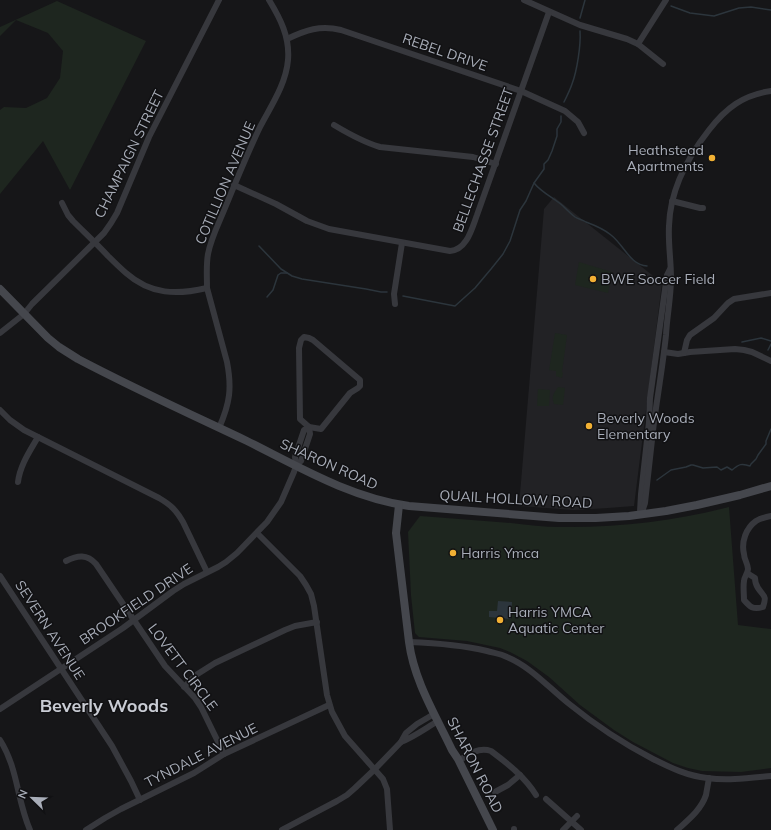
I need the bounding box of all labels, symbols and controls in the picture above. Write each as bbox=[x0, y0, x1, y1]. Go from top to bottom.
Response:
street label: REBEL DRIVE bbox=[400, 29, 490, 75]
street label: BELLECHASSE STREET bbox=[448, 85, 518, 235]
street label: CHAMPAIGN STREET bbox=[90, 86, 168, 221]
street label: COTILLION AVENUE bbox=[191, 119, 259, 247]
place label: Heathstead Apartments bbox=[627, 141, 704, 175]
marker: Heathstead Apartments bbox=[707, 153, 717, 163]
place label: BWE Soccer Field bbox=[601, 270, 715, 288]
marker: BWE Soccer Field bbox=[588, 274, 598, 284]
place label: Beverly Woods Elementary bbox=[597, 409, 695, 443]
marker: Beverly Woods Elementary bbox=[584, 421, 594, 431]
street label: SHARON ROAD bbox=[277, 434, 381, 494]
street label: QUAIL HOLLOW ROAD bbox=[439, 486, 593, 512]
place label: Harris Ymca bbox=[461, 544, 539, 562]
marker: Harris Ymca bbox=[448, 548, 458, 558]
street label: BROOKFIELD DRIVE bbox=[76, 559, 196, 649]
street label: SEVERN AVENUE bbox=[11, 577, 89, 683]
place label: Harris YMCA Aquatic Center bbox=[508, 603, 605, 637]
marker: Harris YMCA Aquatic Center bbox=[495, 615, 505, 625]
street label: LOVETT CIRCLE bbox=[144, 620, 222, 714]
district label: Beverly Woods bbox=[40, 694, 168, 717]
street label: SHARON ROAD bbox=[443, 714, 507, 816]
street label: TYNDALE AVENUE bbox=[142, 719, 260, 791]
north arrow bbox=[12, 778, 52, 818]
text: N bbox=[15, 788, 31, 801]

